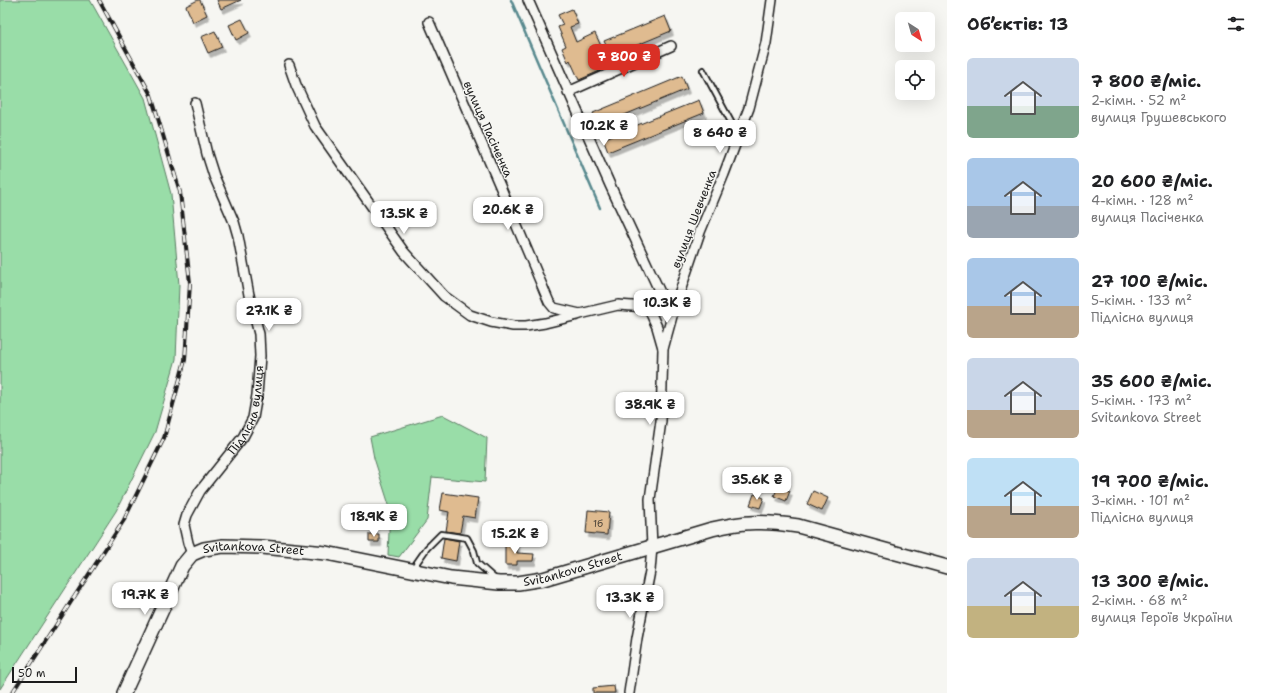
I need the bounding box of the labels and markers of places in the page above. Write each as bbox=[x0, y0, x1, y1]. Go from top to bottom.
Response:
pin: 7 800 ₴ bbox=[587, 44, 661, 78]
pin: 10.2K ₴ bbox=[567, 113, 641, 147]
pin: 8 640 ₴ bbox=[683, 120, 757, 154]
pin: 20.6K ₴ bbox=[471, 197, 545, 231]
pin: 13.5K ₴ bbox=[367, 201, 441, 235]
pin: 10.3K ₴ bbox=[630, 290, 704, 324]
pin: 27.1K ₴ bbox=[232, 298, 306, 332]
pin: 38.9K ₴ bbox=[613, 392, 687, 426]
pin: 35.6K ₴ bbox=[720, 467, 794, 501]
pin: 18.9K ₴ bbox=[337, 504, 411, 538]
pin: 15.2K ₴ bbox=[478, 521, 552, 555]
pin: 19.7K ₴ bbox=[108, 582, 182, 616]
pin: 13.3K ₴ bbox=[593, 585, 667, 619]

